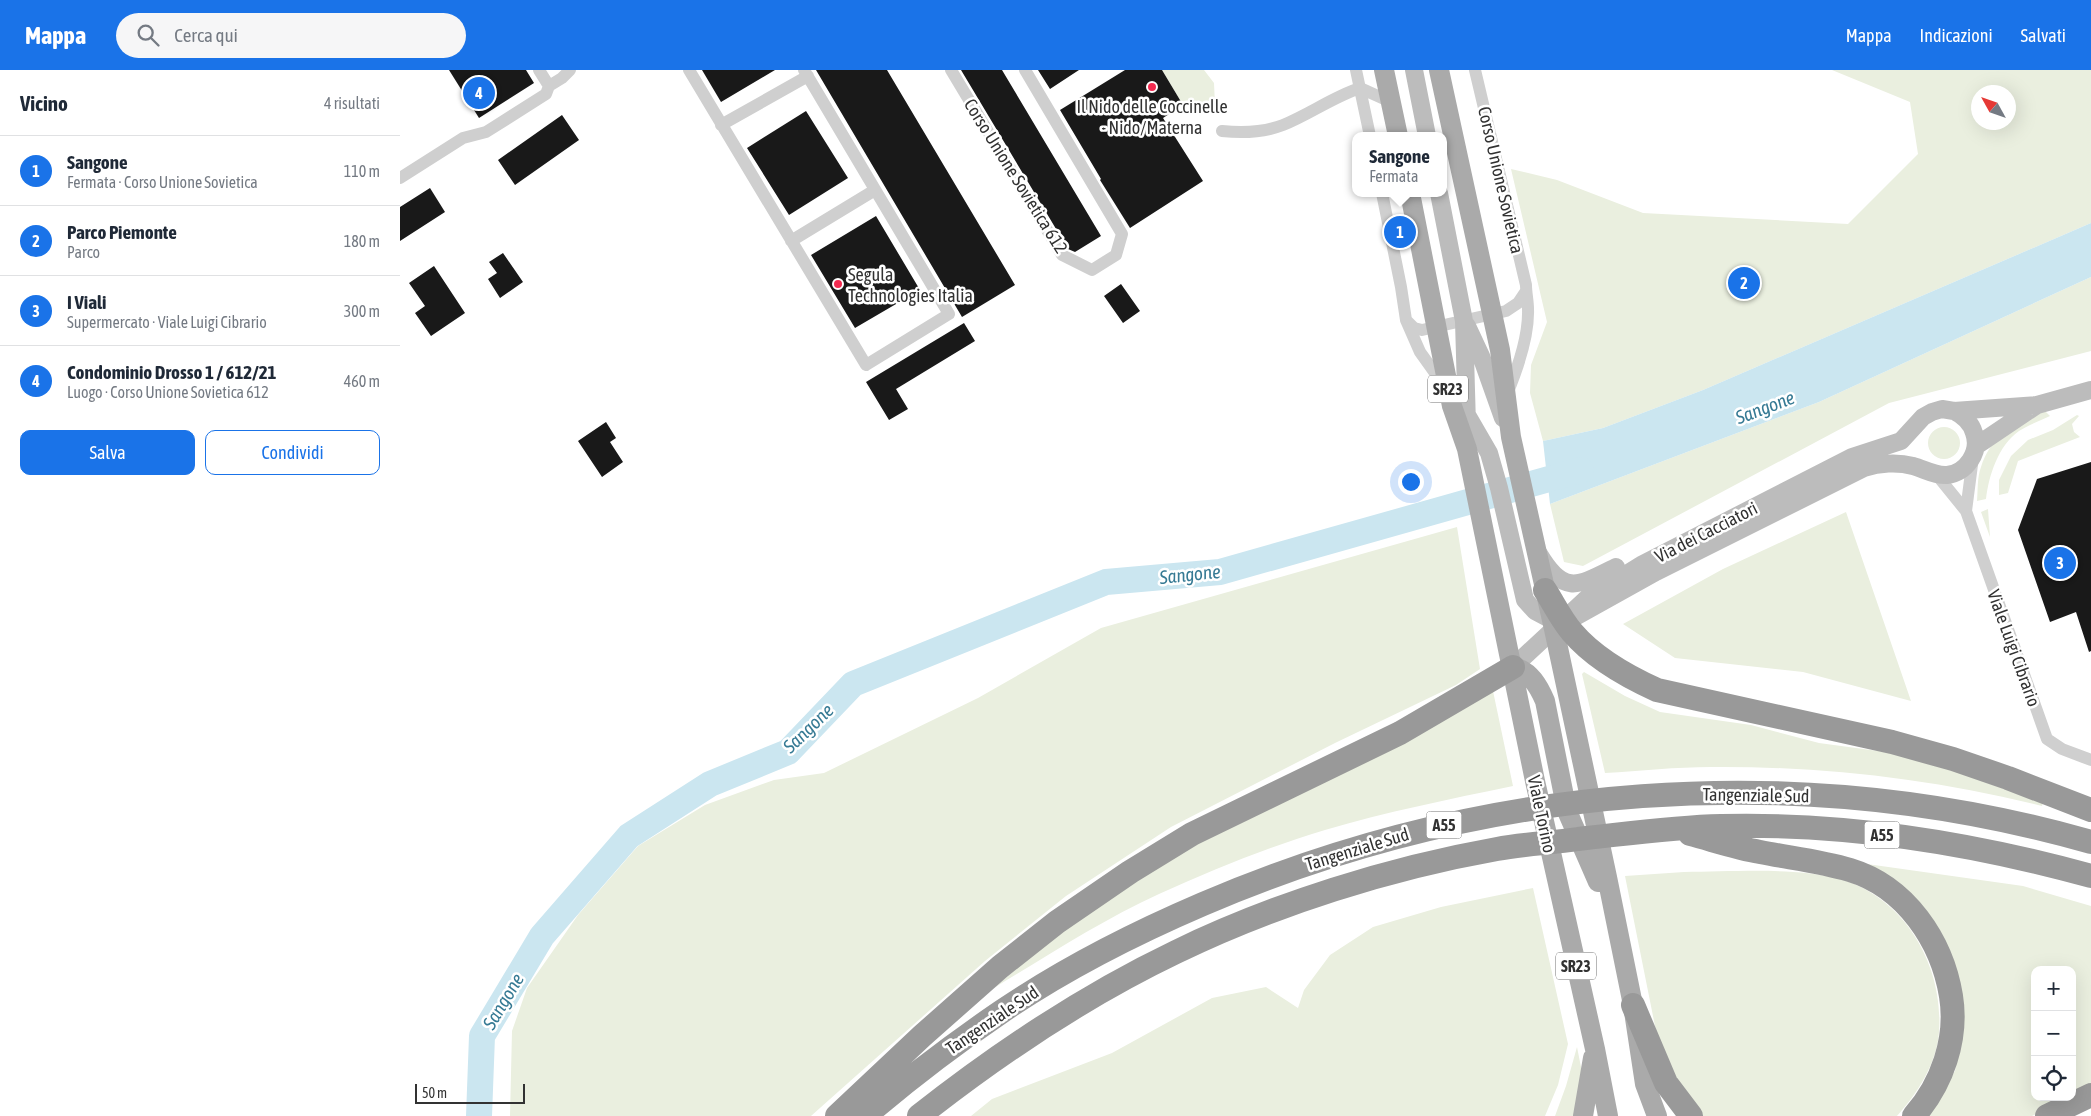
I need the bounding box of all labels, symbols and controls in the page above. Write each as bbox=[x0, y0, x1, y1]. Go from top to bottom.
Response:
search box bbox=[116, 13, 466, 58]
icon: search bbox=[134, 21, 162, 49]
text: Mappa bbox=[25, 22, 86, 49]
text: Cerca qui bbox=[174, 24, 238, 46]
text: Mappa bbox=[1846, 25, 1892, 46]
text: Indicazioni bbox=[1920, 25, 1993, 46]
text: Salvati bbox=[2021, 25, 2066, 46]
pin: 4 bbox=[463, 74, 495, 112]
marker: Il Nido delle Coccinelle - Nido/Materna bbox=[1146, 81, 1158, 93]
north arrow bbox=[1971, 85, 2016, 130]
text: Vicino bbox=[20, 91, 68, 115]
text: 4 risultati bbox=[324, 94, 380, 112]
street label: Corso Unione Sovietica 612 bbox=[960, 95, 1072, 257]
place label: Il Nido delle Coccinelle - Nido/Materna bbox=[1076, 96, 1228, 138]
street label: Corso Unione Sovietica bbox=[1474, 104, 1528, 256]
popup bbox=[1352, 132, 1447, 197]
text: Sangone bbox=[1369, 145, 1430, 167]
text: Sangone bbox=[67, 151, 128, 173]
text: 1 bbox=[32, 162, 40, 180]
text: 110 m bbox=[344, 162, 380, 180]
text: Fermata bbox=[1369, 167, 1418, 185]
text: Fermata · Corso Unione Sovietica bbox=[67, 173, 258, 191]
pin: 1 bbox=[1384, 213, 1416, 251]
text: Parco Piemonte bbox=[67, 221, 177, 243]
text: 2 bbox=[32, 232, 40, 250]
text: 180 m bbox=[344, 232, 380, 250]
text: Parco bbox=[67, 243, 100, 261]
place label: Segula Technologies Italia bbox=[848, 264, 973, 306]
pin: 2 bbox=[1728, 264, 1760, 302]
marker: Segula Technologies Italia bbox=[832, 278, 844, 290]
text: I Viali bbox=[67, 291, 106, 313]
text: 3 bbox=[32, 302, 40, 320]
text: 300 m bbox=[344, 302, 380, 320]
text: Supermercato · Viale Luigi Cibrario bbox=[67, 313, 267, 331]
text: Condominio Drosso 1 / 612/21 bbox=[67, 361, 277, 383]
text: 4 bbox=[32, 372, 40, 390]
text: 460 m bbox=[344, 372, 380, 390]
road number: SR23 bbox=[1428, 376, 1468, 402]
text: Luogo · Corso Unione Sovietica 612 bbox=[67, 383, 269, 401]
water label: Sangone bbox=[1731, 386, 1798, 429]
button: Salva bbox=[20, 430, 195, 475]
button: Condividi bbox=[205, 430, 380, 475]
your location bbox=[1398, 469, 1424, 495]
street label: Via dei Cacciatori bbox=[1651, 497, 1761, 567]
pin: 3 bbox=[2044, 544, 2076, 582]
water label: Sangone bbox=[1157, 560, 1222, 588]
street label: Viale Luigi Cibrario bbox=[1983, 587, 2045, 709]
water label: Sangone bbox=[778, 699, 838, 758]
street label: Viale Torino bbox=[1524, 773, 1560, 855]
street label: Tangenziale Sud bbox=[1702, 784, 1810, 806]
road number: A55 bbox=[1426, 812, 1462, 838]
road number: A55 bbox=[1864, 822, 1900, 848]
street label: Tangenziale Sud bbox=[1303, 823, 1411, 875]
road number: SR23 bbox=[1556, 952, 1596, 979]
map controls bbox=[2031, 966, 2076, 1101]
button: + bbox=[2031, 966, 2076, 1011]
water label: Sangone bbox=[477, 969, 528, 1034]
street label: Tangenziale Sud bbox=[942, 981, 1042, 1059]
button: − bbox=[2031, 1011, 2076, 1056]
button: locate bbox=[2031, 1056, 2076, 1101]
scale bar bbox=[415, 1081, 525, 1104]
text: 50 m bbox=[422, 1085, 447, 1101]

